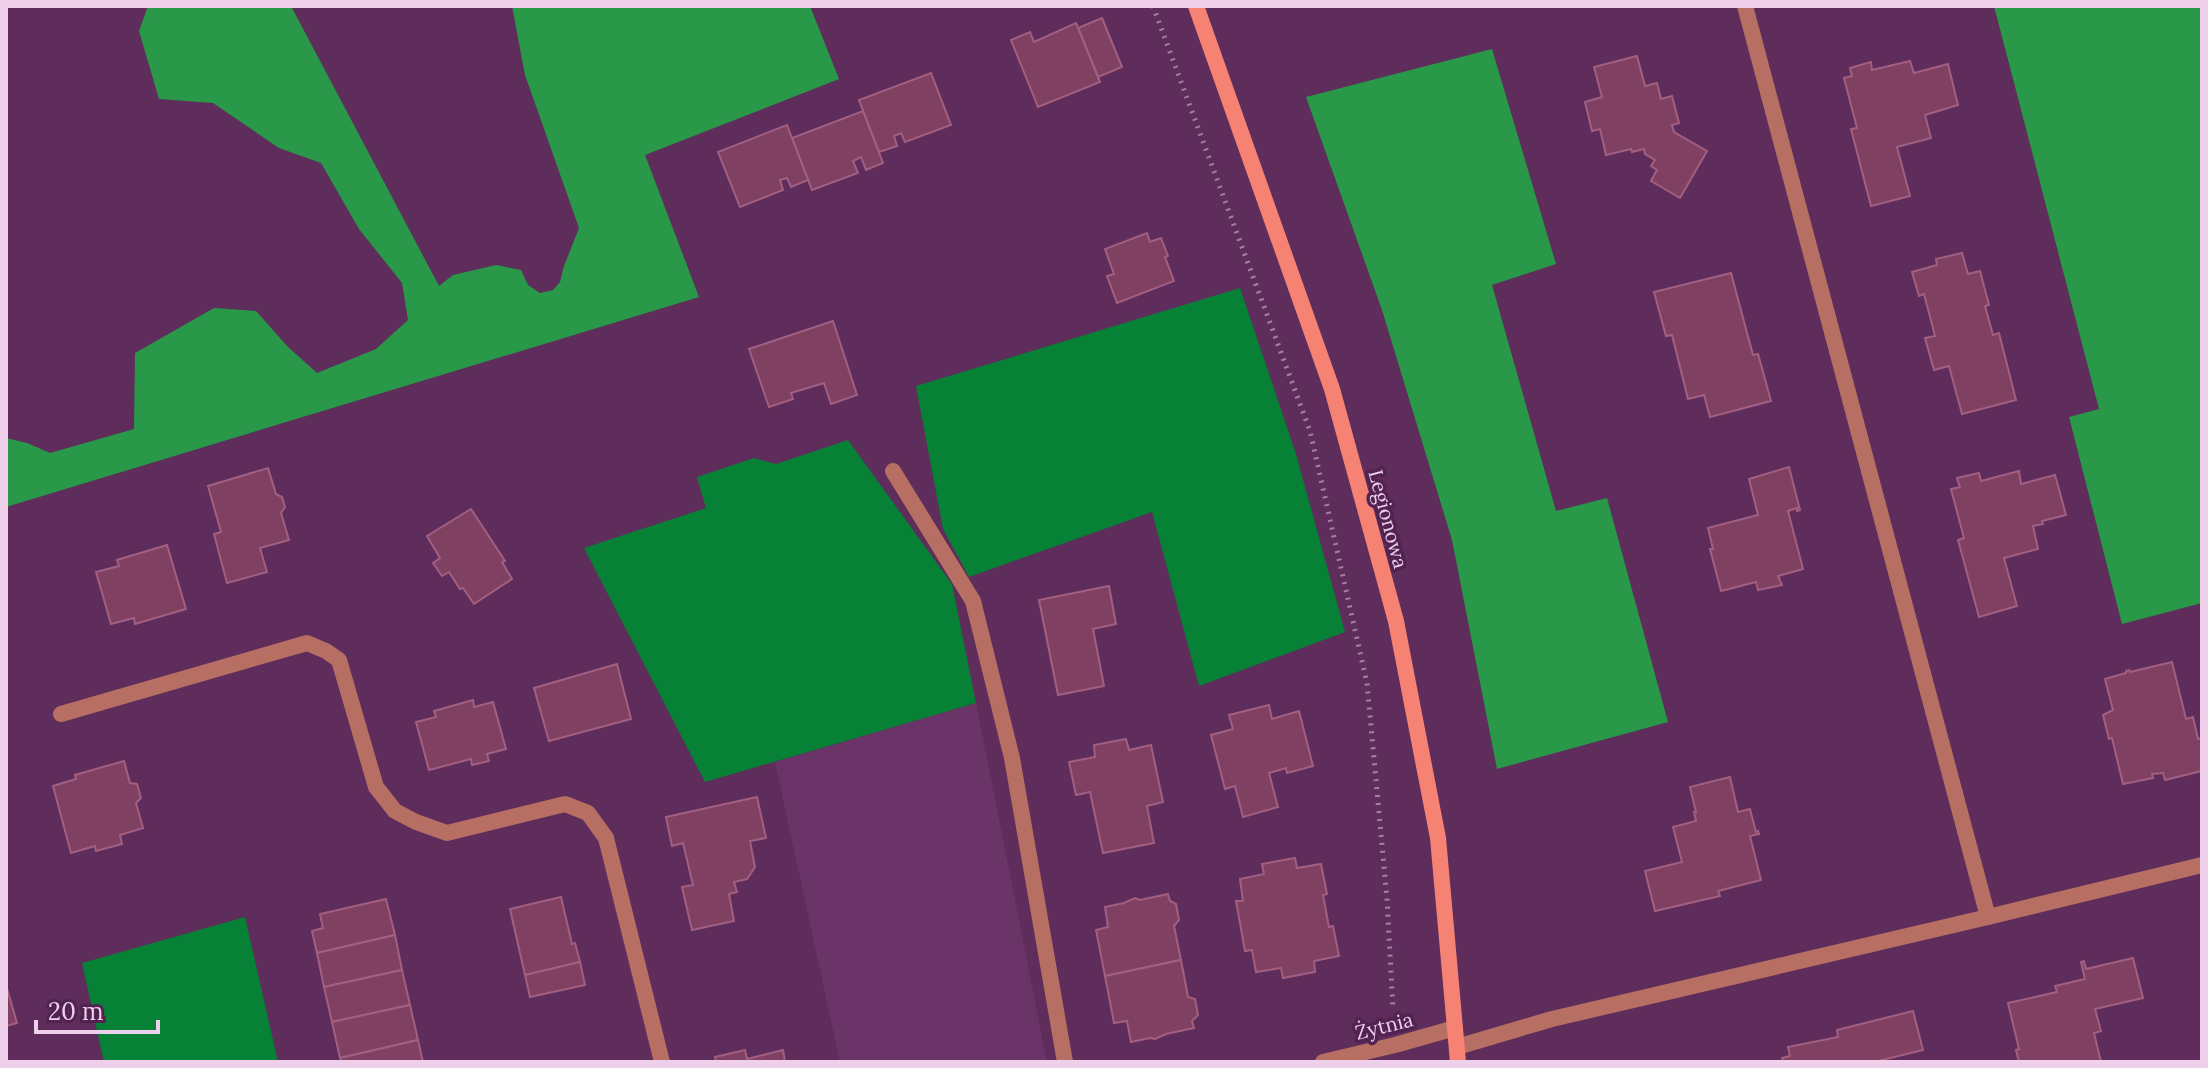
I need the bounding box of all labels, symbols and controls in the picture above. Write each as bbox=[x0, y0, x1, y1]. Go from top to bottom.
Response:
street label: Legionowa bbox=[1363, 467, 1414, 571]
scale bar bbox=[36, 984, 158, 1034]
text: 20 m bbox=[48, 996, 104, 1027]
street label: Żytnia bbox=[1352, 1006, 1415, 1045]

